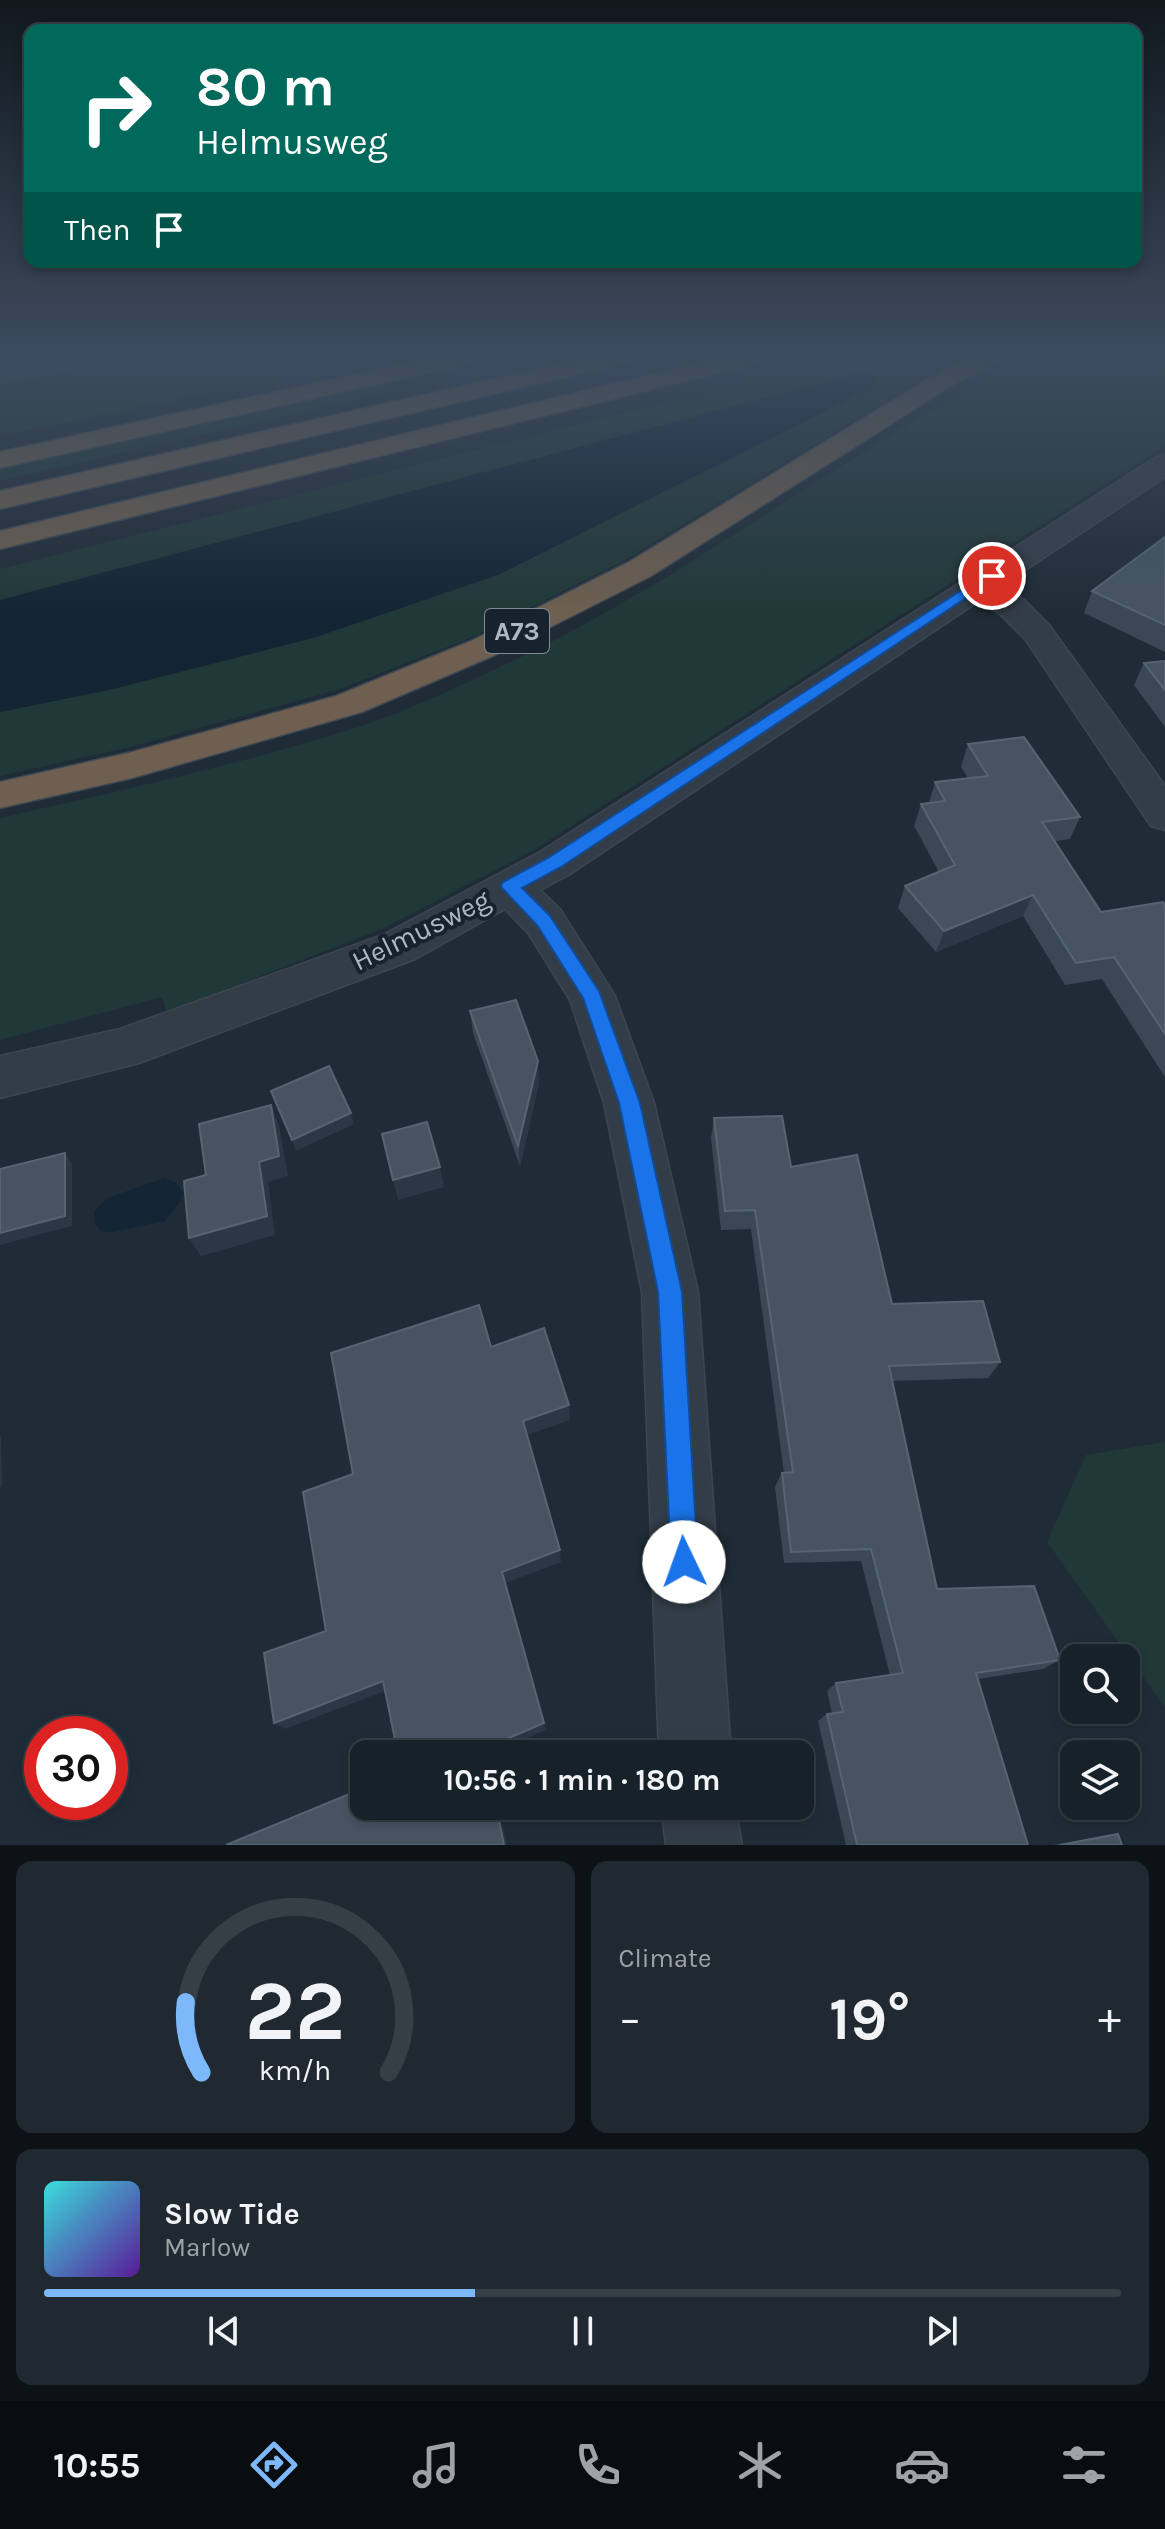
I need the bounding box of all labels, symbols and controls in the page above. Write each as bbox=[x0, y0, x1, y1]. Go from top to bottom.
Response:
text: 80 m bbox=[196, 54, 335, 119]
icon: right bbox=[64, 56, 168, 160]
text: Helmusweg bbox=[196, 121, 388, 163]
icon: arrive bbox=[147, 208, 191, 252]
text: Then bbox=[64, 212, 131, 248]
pin bbox=[958, 542, 1026, 610]
icon: arrive bbox=[970, 554, 1014, 598]
road number: A73 bbox=[485, 609, 549, 653]
street label: Helmusweg bbox=[347, 882, 495, 978]
position arrow bbox=[642, 1520, 726, 1604]
map controls bbox=[1060, 1644, 1140, 1820]
button: search bbox=[1060, 1644, 1140, 1724]
speed limit sign: 30 bbox=[24, 1716, 128, 1820]
button: layers bbox=[1060, 1740, 1140, 1820]
text: 10:56 · 1 min · 180 m bbox=[443, 1762, 721, 1798]
text: Climate bbox=[619, 1943, 711, 1974]
text: 22 bbox=[245, 1963, 346, 2060]
text: 19° bbox=[829, 1984, 910, 2054]
text: − bbox=[619, 1993, 642, 2044]
text: + bbox=[1098, 1993, 1121, 2044]
text: km/h bbox=[259, 2054, 331, 2087]
text: Slow Tide bbox=[164, 2196, 300, 2232]
text: Marlow bbox=[164, 2232, 250, 2263]
icon: previous bbox=[202, 2309, 246, 2353]
icon: pause bbox=[561, 2309, 605, 2353]
icon: next bbox=[920, 2309, 964, 2353]
icon: directions bbox=[246, 2437, 302, 2493]
icon: music bbox=[408, 2437, 464, 2493]
icon: phone bbox=[570, 2437, 626, 2493]
icon: climate bbox=[732, 2437, 788, 2493]
icon: car bbox=[894, 2437, 950, 2493]
icon: filters bbox=[1056, 2437, 1112, 2493]
text: 10:55 bbox=[53, 2444, 140, 2486]

